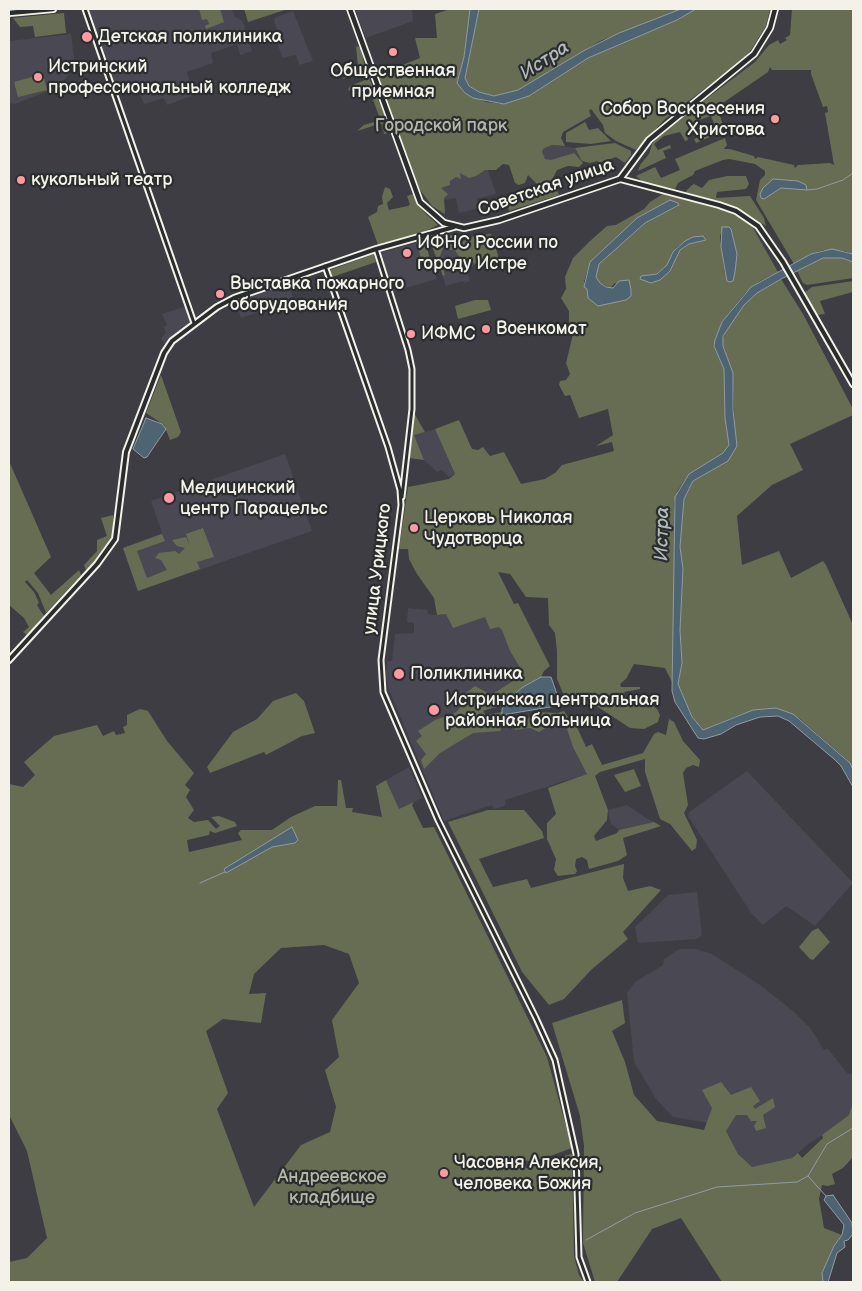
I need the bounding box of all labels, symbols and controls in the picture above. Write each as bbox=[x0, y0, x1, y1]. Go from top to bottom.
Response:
place label: Детская поликлиника bbox=[98, 26, 282, 48]
marker: Детская поликлиника bbox=[80, 30, 94, 44]
water label: Истра bbox=[516, 37, 574, 85]
marker: Общественная приемная bbox=[387, 46, 399, 58]
place label: Истринский профессиональный колледж bbox=[48, 56, 291, 98]
place label: Общественная приемная bbox=[330, 60, 456, 102]
marker: Истринский профессиональный колледж bbox=[32, 71, 44, 83]
place label: Собор Воскресения Христова bbox=[601, 98, 765, 140]
marker: Собор Воскресения Христова bbox=[769, 113, 781, 125]
park label: Городской парк bbox=[375, 115, 507, 137]
street label: Советская улица bbox=[475, 155, 617, 221]
place label: кукольный театр bbox=[31, 169, 172, 191]
marker: кукольный театр bbox=[15, 174, 27, 186]
place label: ИФНС России по городу Истре bbox=[417, 232, 558, 274]
marker: ИФНС России по городу Истре bbox=[401, 247, 413, 259]
place label: Выставка пожарного оборудования bbox=[230, 273, 404, 316]
marker: Выставка пожарного оборудования bbox=[214, 288, 226, 300]
place label: Военкомат bbox=[496, 318, 587, 340]
place label: ИФМС bbox=[421, 323, 475, 345]
marker: Военкомат bbox=[480, 323, 492, 335]
marker: ИФМС bbox=[405, 328, 417, 340]
place label: Медицинский центр Парацельс bbox=[180, 477, 328, 520]
marker: Медицинский центр Парацельс bbox=[162, 491, 176, 505]
street label: улица Урицкого bbox=[359, 502, 397, 636]
place label: Церковь Николая Чудотворца bbox=[424, 507, 573, 550]
water label: Истра bbox=[651, 507, 675, 561]
marker: Церковь Николая Чудотворца bbox=[408, 522, 420, 534]
place label: Поликлиника bbox=[410, 663, 523, 685]
marker: Поликлиника bbox=[392, 667, 406, 681]
place label: Истринская центральная районная больница bbox=[445, 689, 659, 732]
marker: Истринская центральная районная больница bbox=[427, 703, 441, 717]
place label: Часовня Алексия, человека Божия bbox=[454, 1152, 602, 1194]
park label: Андреевское кладбище bbox=[277, 1166, 387, 1208]
marker: Часовня Алексия, человека Божия bbox=[438, 1167, 450, 1179]

